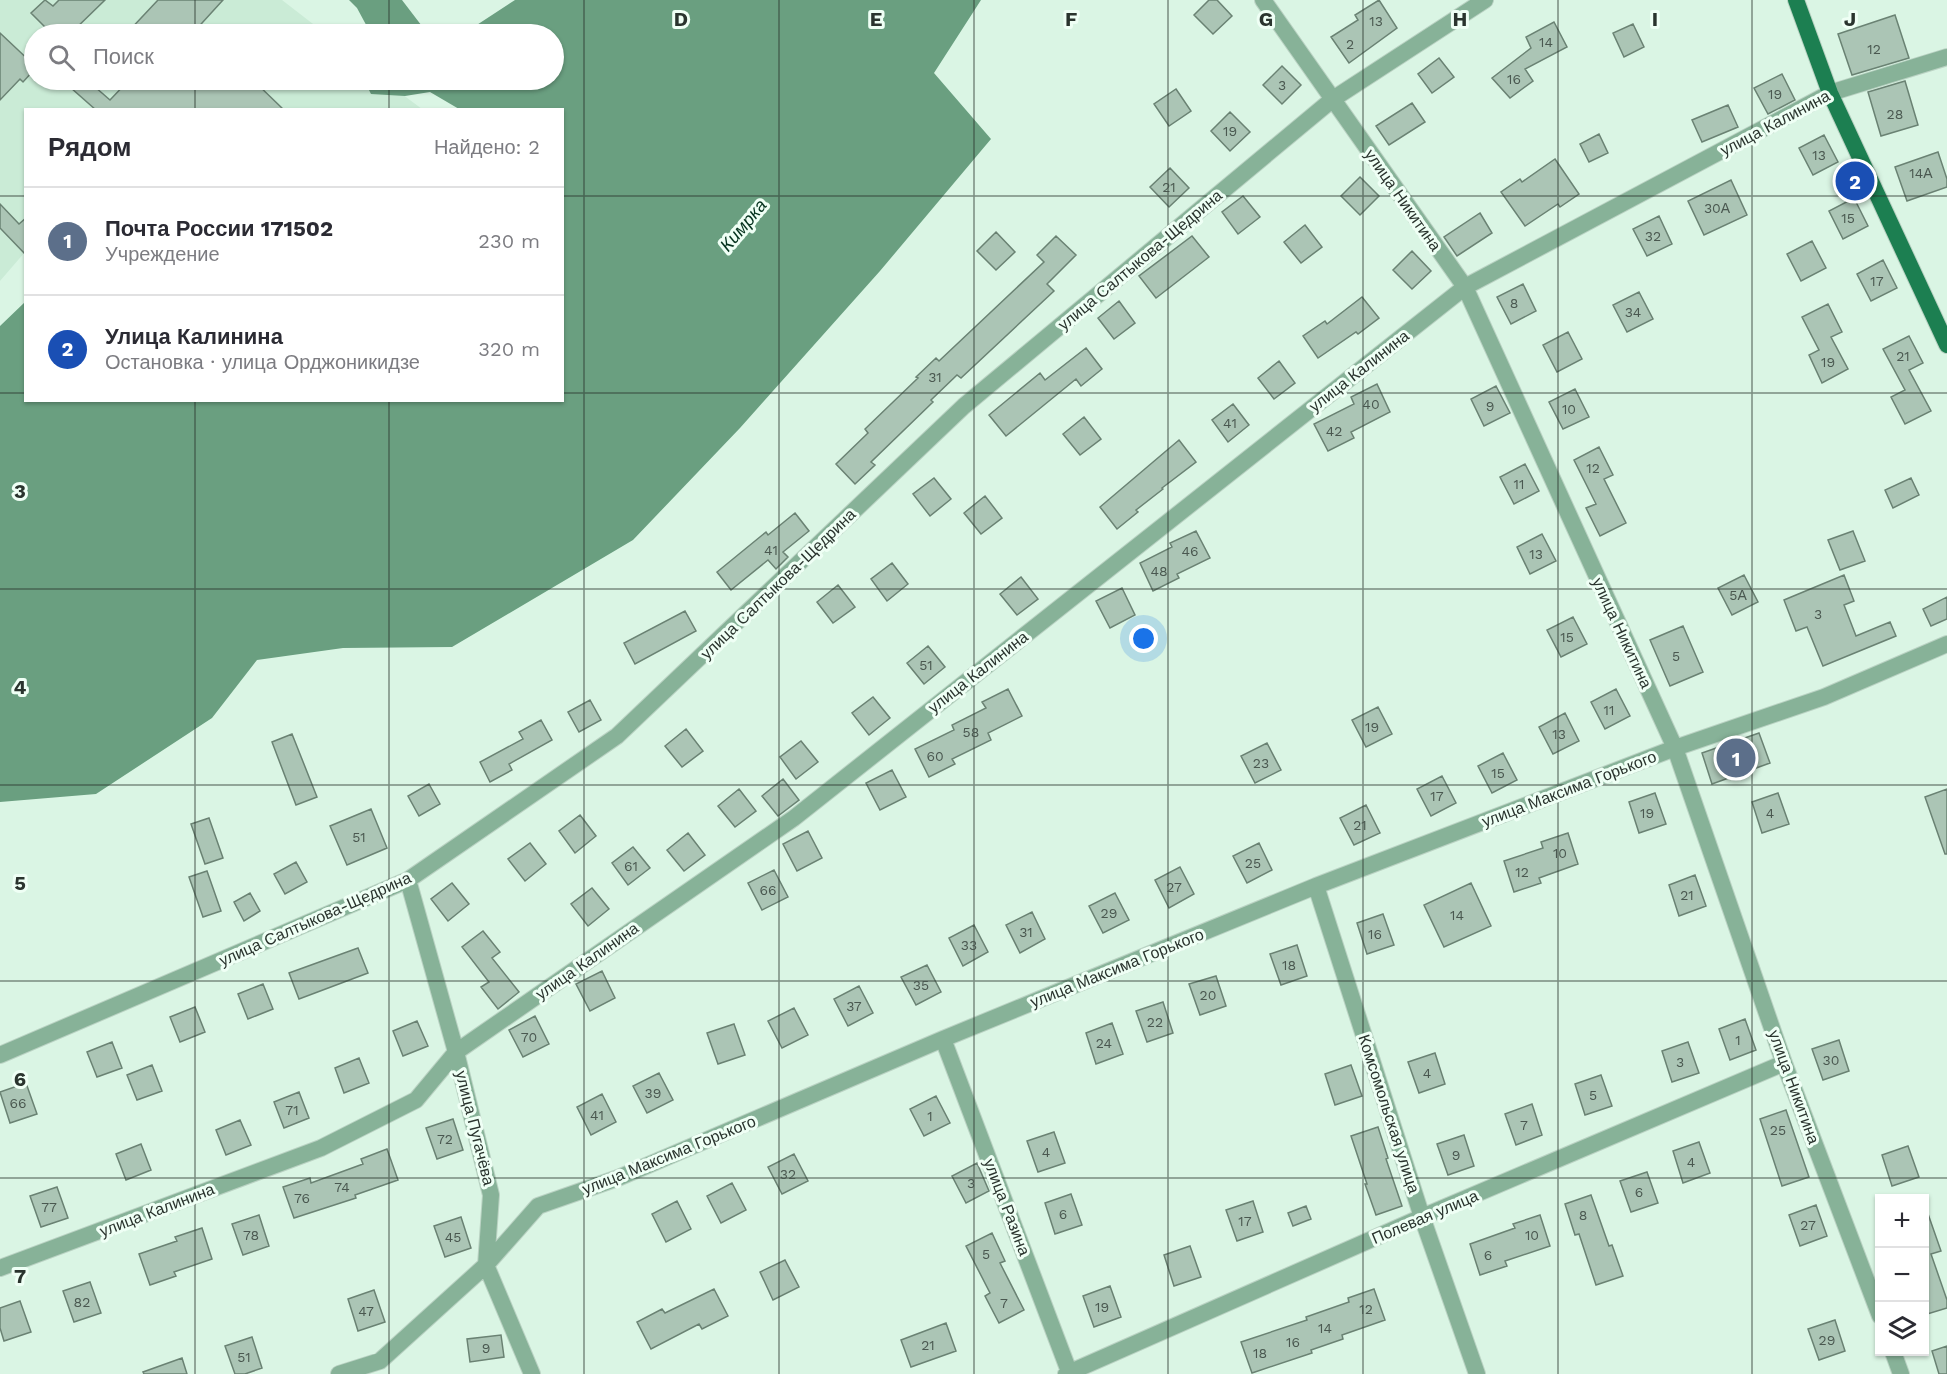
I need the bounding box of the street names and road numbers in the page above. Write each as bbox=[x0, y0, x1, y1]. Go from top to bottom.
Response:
street label: улица Калинина bbox=[1717, 86, 1833, 160]
street label: улица Никитина bbox=[1361, 145, 1445, 255]
street label: улица Салтыкова-Щедрина bbox=[1054, 186, 1226, 334]
street label: улица Калинина bbox=[1305, 326, 1413, 416]
street label: улица Салтыкова-Щедрина bbox=[697, 505, 860, 663]
street label: улица Никитина bbox=[1588, 575, 1656, 691]
street label: улица Калинина bbox=[924, 627, 1032, 717]
street label: улица Максима Горького bbox=[1479, 747, 1659, 831]
street label: улица Салтыкова-Щедрина bbox=[216, 868, 414, 970]
street label: улица Калинина bbox=[532, 918, 642, 1004]
street label: улица Максима Горького bbox=[1027, 924, 1207, 1012]
street label: улица Никитина bbox=[1765, 1027, 1823, 1147]
street label: Комсомольская улица bbox=[1354, 1032, 1424, 1196]
street label: улица Пугачёва bbox=[452, 1069, 498, 1187]
street label: улица Максима Горького bbox=[579, 1111, 759, 1199]
street label: улица Разина bbox=[980, 1156, 1034, 1258]
street label: улица Калинина bbox=[97, 1179, 217, 1241]
street label: Полевая улица bbox=[1369, 1186, 1481, 1248]

